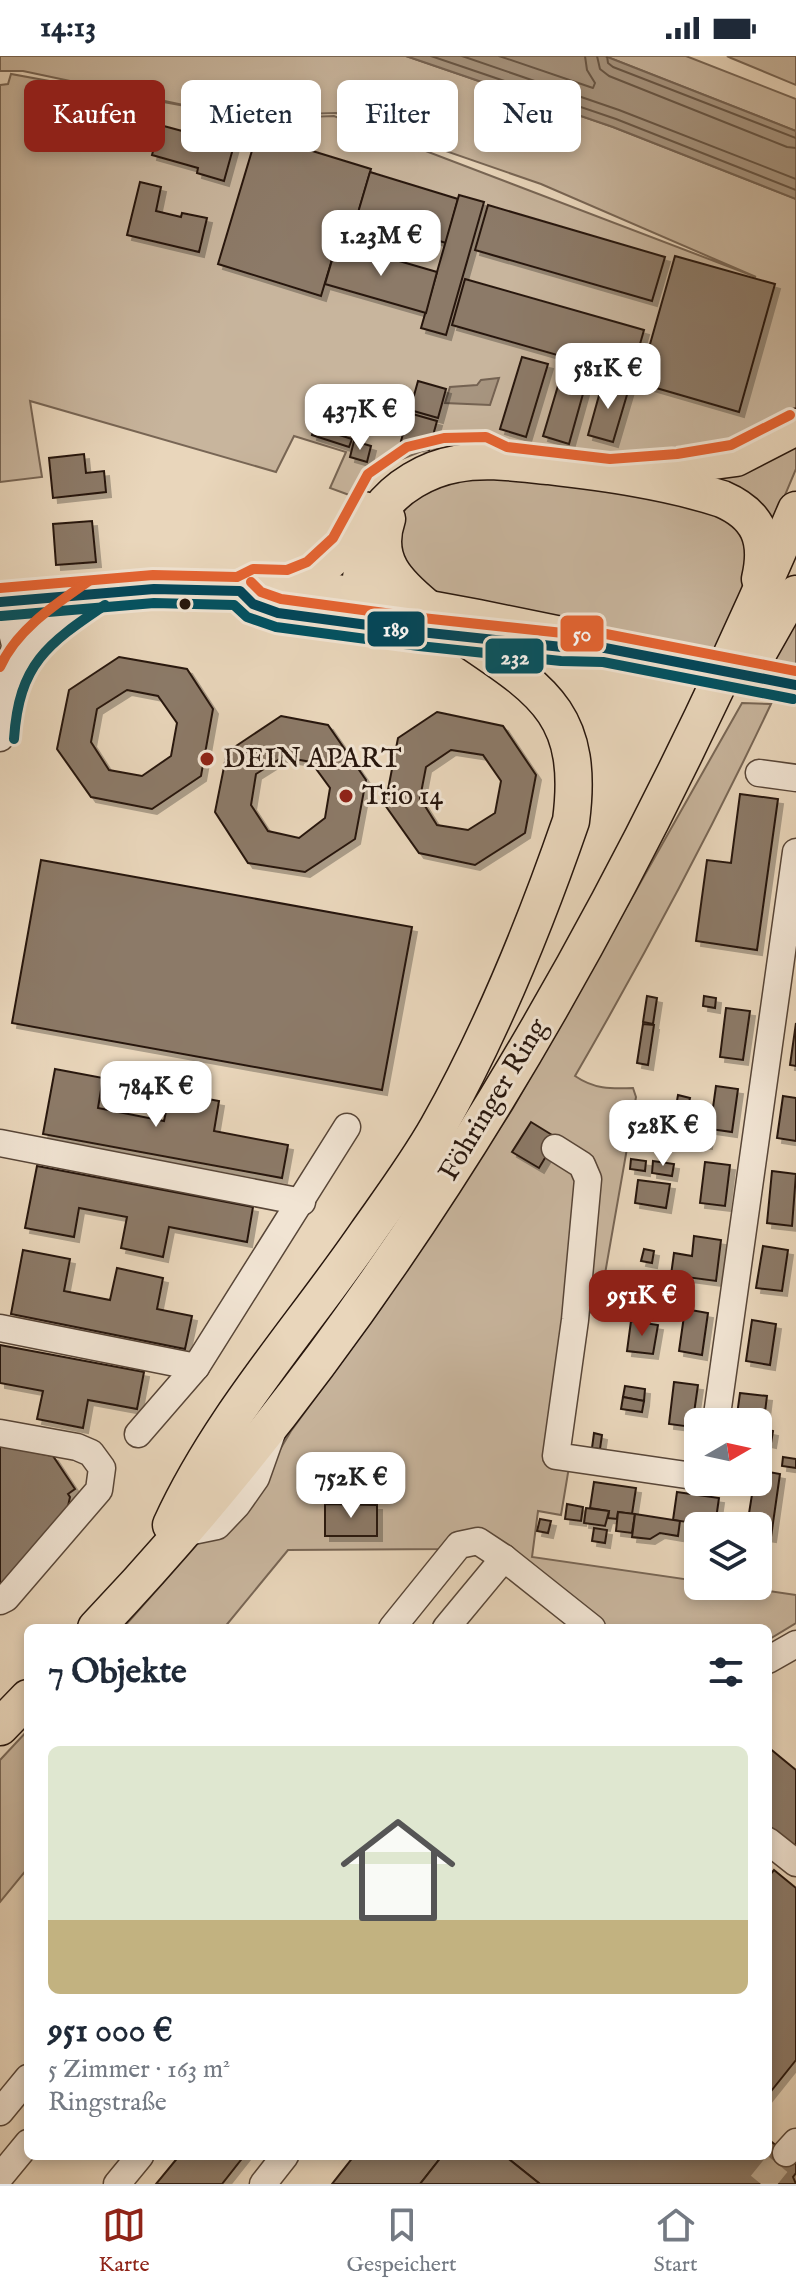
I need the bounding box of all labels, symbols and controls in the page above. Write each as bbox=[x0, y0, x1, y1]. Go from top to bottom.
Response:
text: 14:13 bbox=[40, 9, 96, 47]
chip: Kaufen bbox=[24, 80, 165, 152]
chip: Mieten bbox=[181, 80, 321, 152]
chip: Filter bbox=[337, 80, 458, 152]
chip: Neu bbox=[474, 80, 581, 152]
pin: 1.23M € bbox=[307, 210, 455, 278]
text: 1.23M € bbox=[340, 219, 422, 252]
pin: 581K € bbox=[543, 343, 673, 411]
text: 581K € bbox=[573, 352, 643, 385]
pin: 437K € bbox=[295, 384, 425, 452]
text: 437K € bbox=[323, 393, 397, 426]
unlabelled marker bbox=[177, 596, 193, 612]
line badge: 189 bbox=[366, 610, 426, 648]
line badge: 50 bbox=[559, 614, 605, 653]
text: 189 bbox=[383, 616, 409, 644]
text: 50 bbox=[573, 621, 592, 649]
line badge: 232 bbox=[484, 637, 545, 675]
text: 232 bbox=[501, 644, 529, 672]
place label: DEIN APART bbox=[223, 742, 402, 777]
marker: DEIN APART bbox=[198, 750, 216, 768]
place label: Trio 14 bbox=[362, 779, 444, 814]
marker: Trio 14 bbox=[337, 787, 355, 805]
street label: Föhringer Ring bbox=[432, 1012, 557, 1188]
pin: 784K € bbox=[91, 1061, 221, 1129]
text: 784K € bbox=[119, 1070, 193, 1103]
pin: 528K € bbox=[598, 1100, 728, 1168]
text: 528K € bbox=[627, 1109, 699, 1142]
pin: 951K € bbox=[577, 1270, 707, 1338]
text: 951K € bbox=[607, 1279, 677, 1312]
north arrow bbox=[684, 1408, 772, 1496]
map controls bbox=[684, 1408, 772, 1600]
pin: 752K € bbox=[286, 1452, 416, 1520]
text: 752K € bbox=[314, 1461, 388, 1494]
button: layers bbox=[684, 1512, 772, 1600]
icon: filters bbox=[704, 1650, 748, 1694]
text: 7 Objekte bbox=[48, 1651, 187, 1694]
icon: home bbox=[326, 1798, 470, 1942]
text: 951 000 € bbox=[48, 2010, 173, 2053]
text: 5 Zimmer · 163 m² bbox=[48, 2053, 230, 2086]
text: Ringstraße bbox=[48, 2086, 167, 2119]
tab: Karte bbox=[98, 2203, 150, 2279]
tab: Gespeichert bbox=[347, 2203, 457, 2279]
tab: Start bbox=[654, 2203, 698, 2279]

